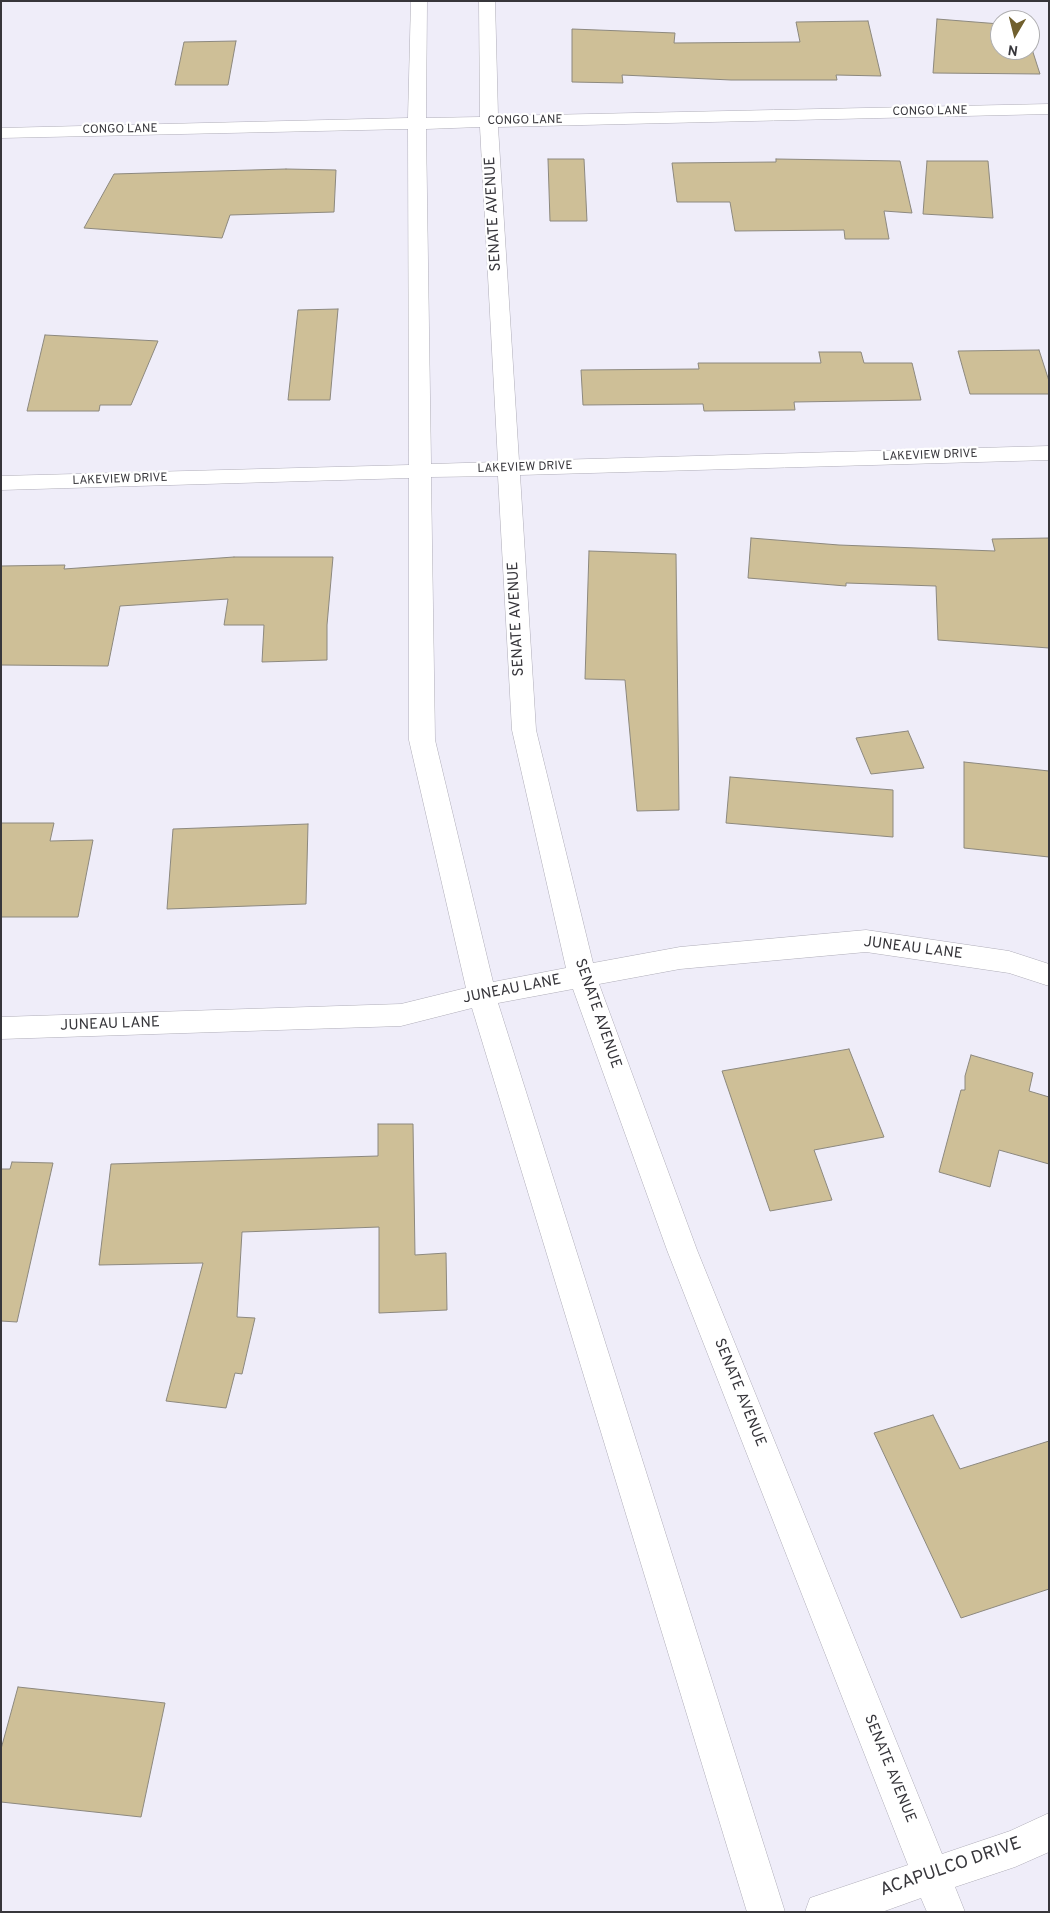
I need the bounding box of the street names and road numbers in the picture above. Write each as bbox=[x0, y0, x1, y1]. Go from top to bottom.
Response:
street label: CONGO LANE bbox=[892, 104, 968, 120]
street label: CONGO LANE bbox=[487, 113, 563, 129]
street label: CONGO LANE bbox=[82, 122, 158, 138]
street label: SENATE AVENUE bbox=[482, 156, 506, 272]
street label: LAKEVIEW DRIVE bbox=[882, 447, 978, 465]
street label: LAKEVIEW DRIVE bbox=[477, 459, 573, 477]
street label: LAKEVIEW DRIVE bbox=[72, 471, 168, 489]
street label: SENATE AVENUE bbox=[505, 561, 529, 677]
street label: JUNEAU LANE bbox=[862, 934, 964, 964]
street label: SENATE AVENUE bbox=[570, 957, 624, 1071]
street label: JUNEAU LANE bbox=[461, 972, 563, 1008]
street label: JUNEAU LANE bbox=[60, 1014, 160, 1036]
street label: SENATE AVENUE bbox=[709, 1336, 769, 1450]
street label: SENATE AVENUE bbox=[859, 1712, 919, 1826]
street label: ACAPULCO DRIVE bbox=[878, 1834, 1024, 1902]

